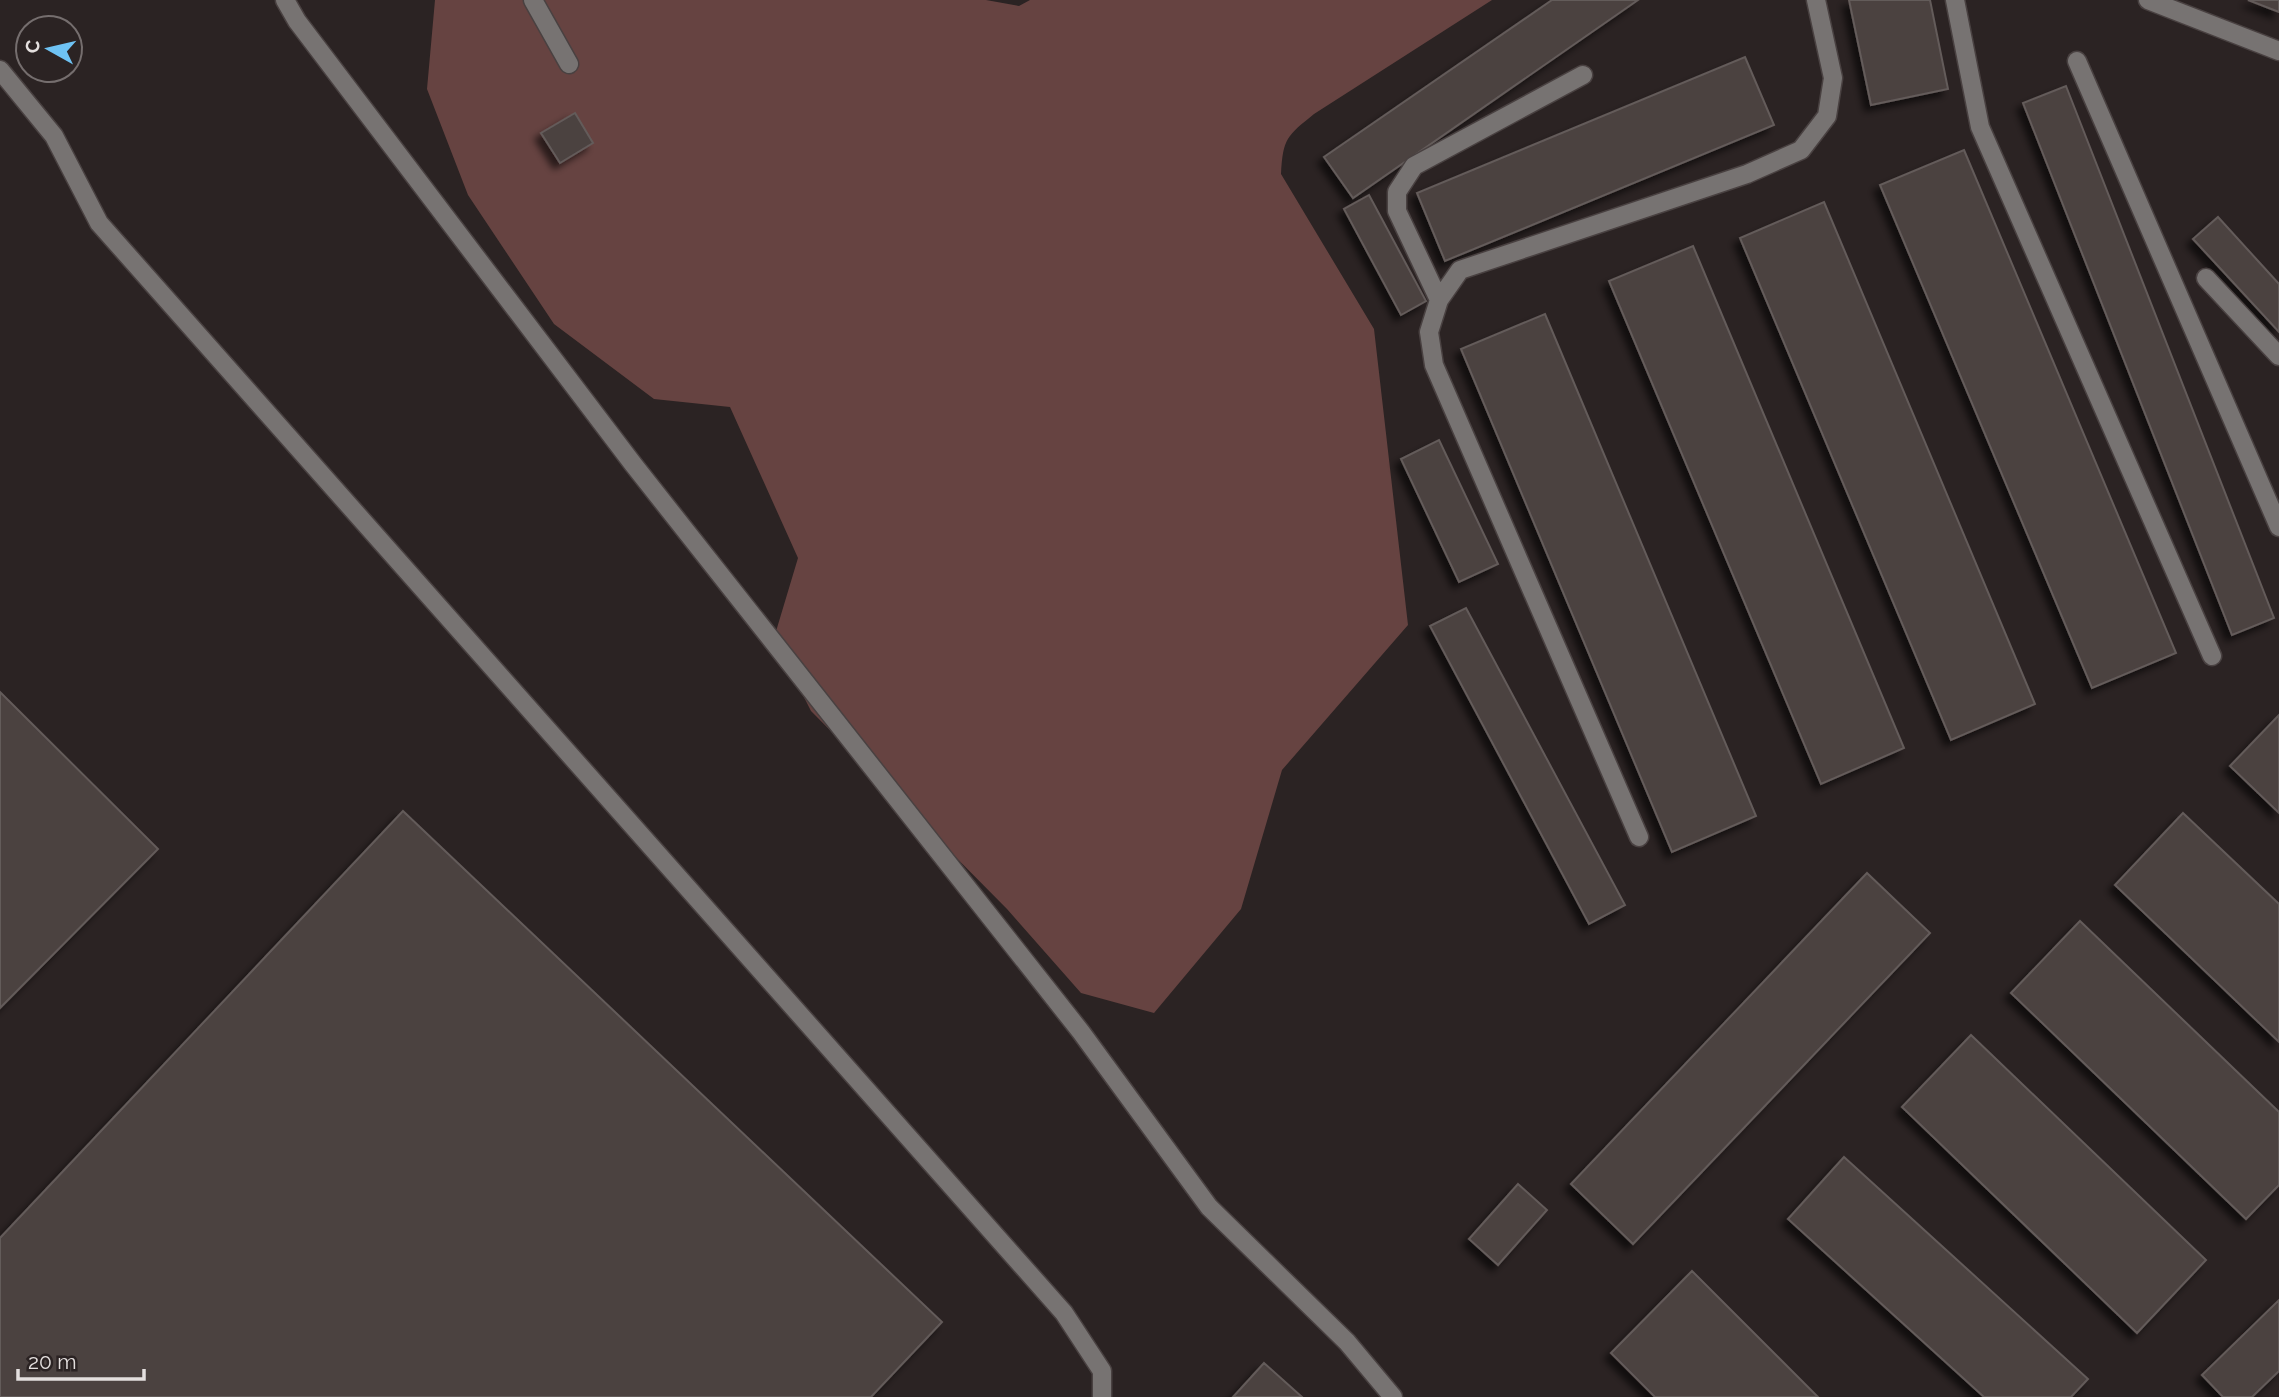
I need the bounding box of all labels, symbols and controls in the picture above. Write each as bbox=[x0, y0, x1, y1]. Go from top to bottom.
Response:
north arrow bbox=[14, 14, 84, 84]
text: С bbox=[20, 39, 44, 55]
scale bar bbox=[18, 1338, 144, 1382]
text: 20 m bbox=[28, 1349, 76, 1374]

